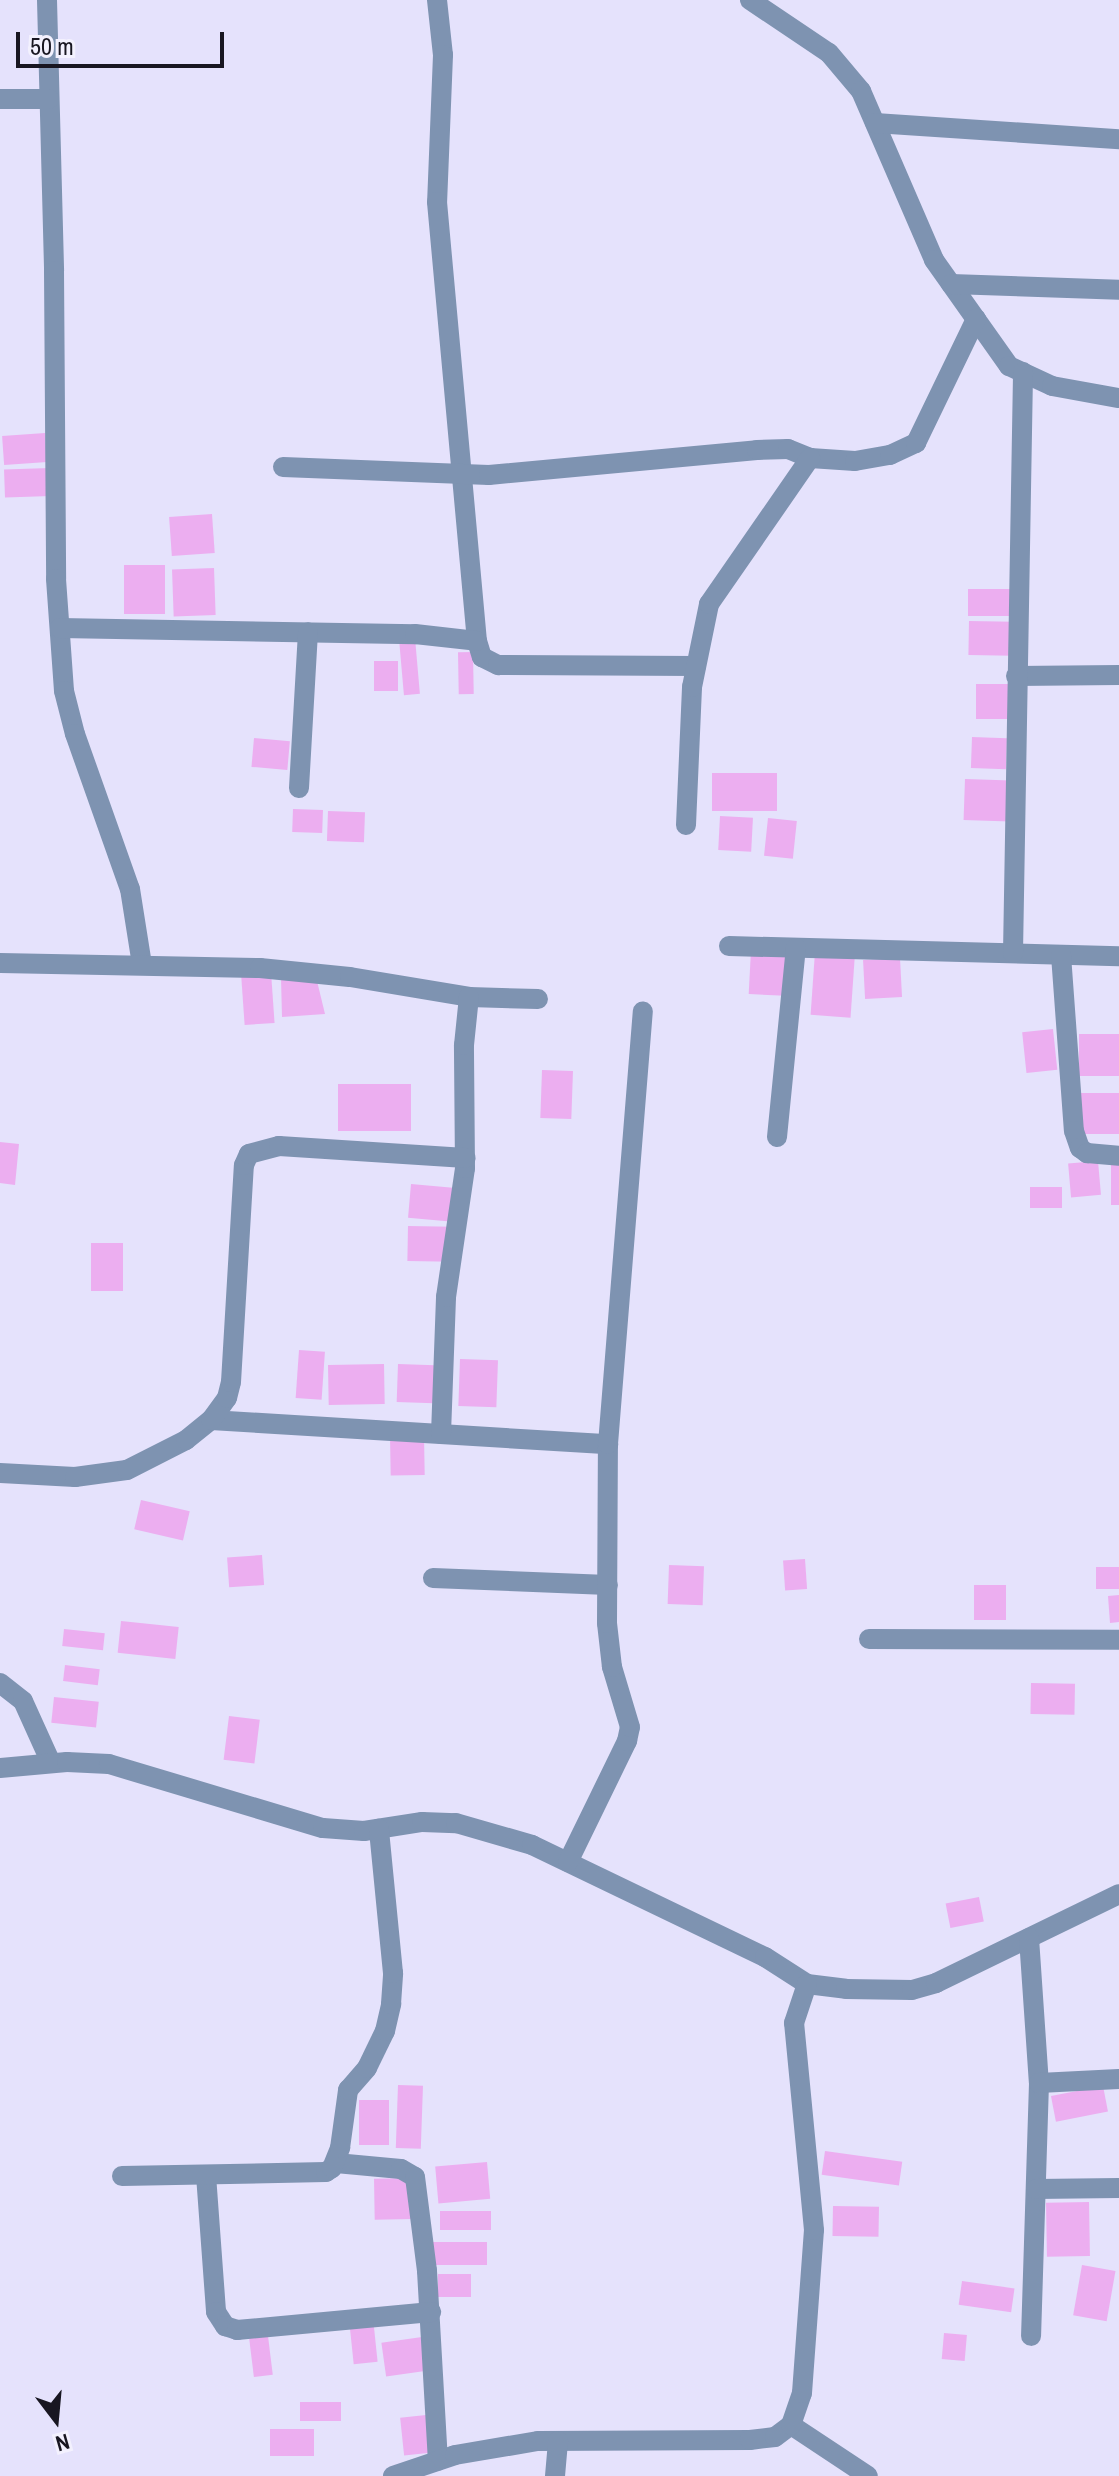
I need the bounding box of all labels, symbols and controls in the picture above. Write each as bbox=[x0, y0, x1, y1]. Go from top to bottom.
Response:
scale bar bbox=[20, 16, 228, 66]
text: 50 m bbox=[30, 30, 74, 62]
north arrow bbox=[16, 2380, 96, 2460]
text: N bbox=[52, 2427, 73, 2459]

